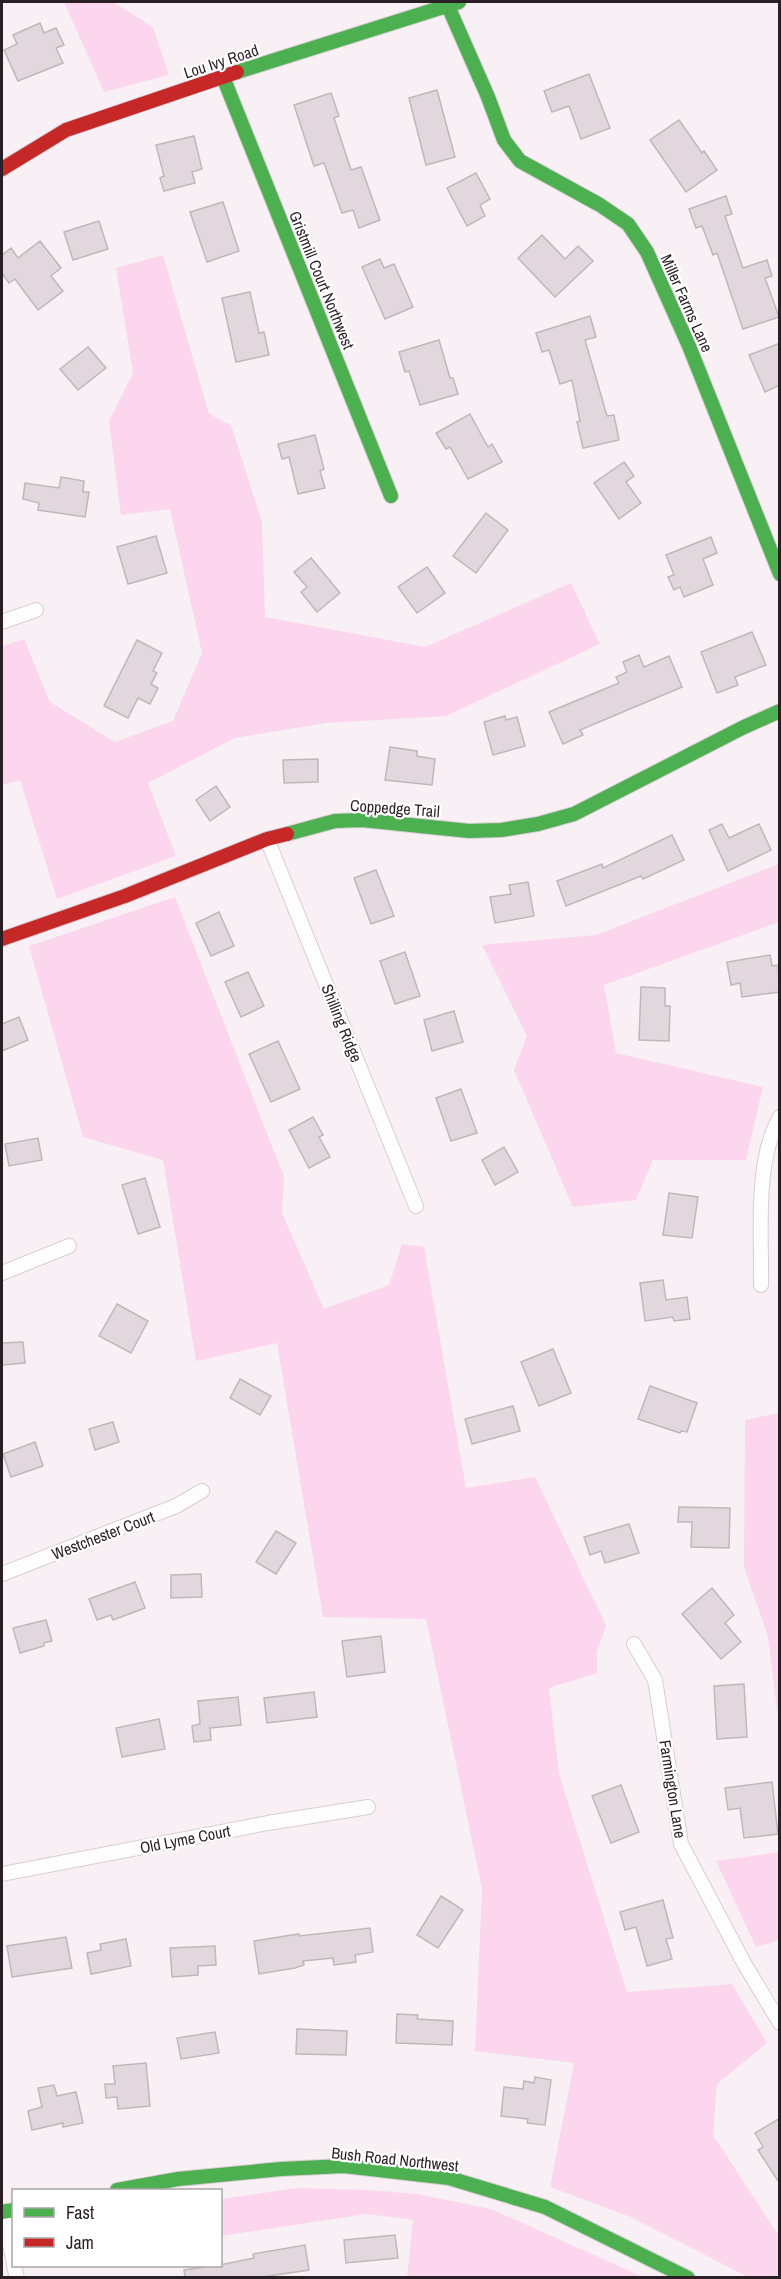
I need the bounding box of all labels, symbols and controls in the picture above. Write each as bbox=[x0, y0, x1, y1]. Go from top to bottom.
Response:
street label: Lou Ivy Road bbox=[181, 39, 261, 83]
street label: Gristmill Court Northwest bbox=[284, 208, 360, 353]
street label: Miller Farms Lane bbox=[656, 251, 718, 355]
street label: Coppedge Trail bbox=[349, 794, 441, 822]
street label: Shilling Ridge bbox=[316, 981, 368, 1065]
street label: Westchester Court bbox=[48, 1505, 158, 1565]
street label: Farmington Lane bbox=[654, 1738, 692, 1840]
street label: Old Lyme Court bbox=[138, 1819, 232, 1859]
street label: Bush Road Northwest bbox=[330, 2141, 460, 2177]
legend bbox=[12, 2189, 222, 2267]
text: Fast bbox=[66, 2200, 94, 2225]
text: Jam bbox=[66, 2230, 94, 2255]

